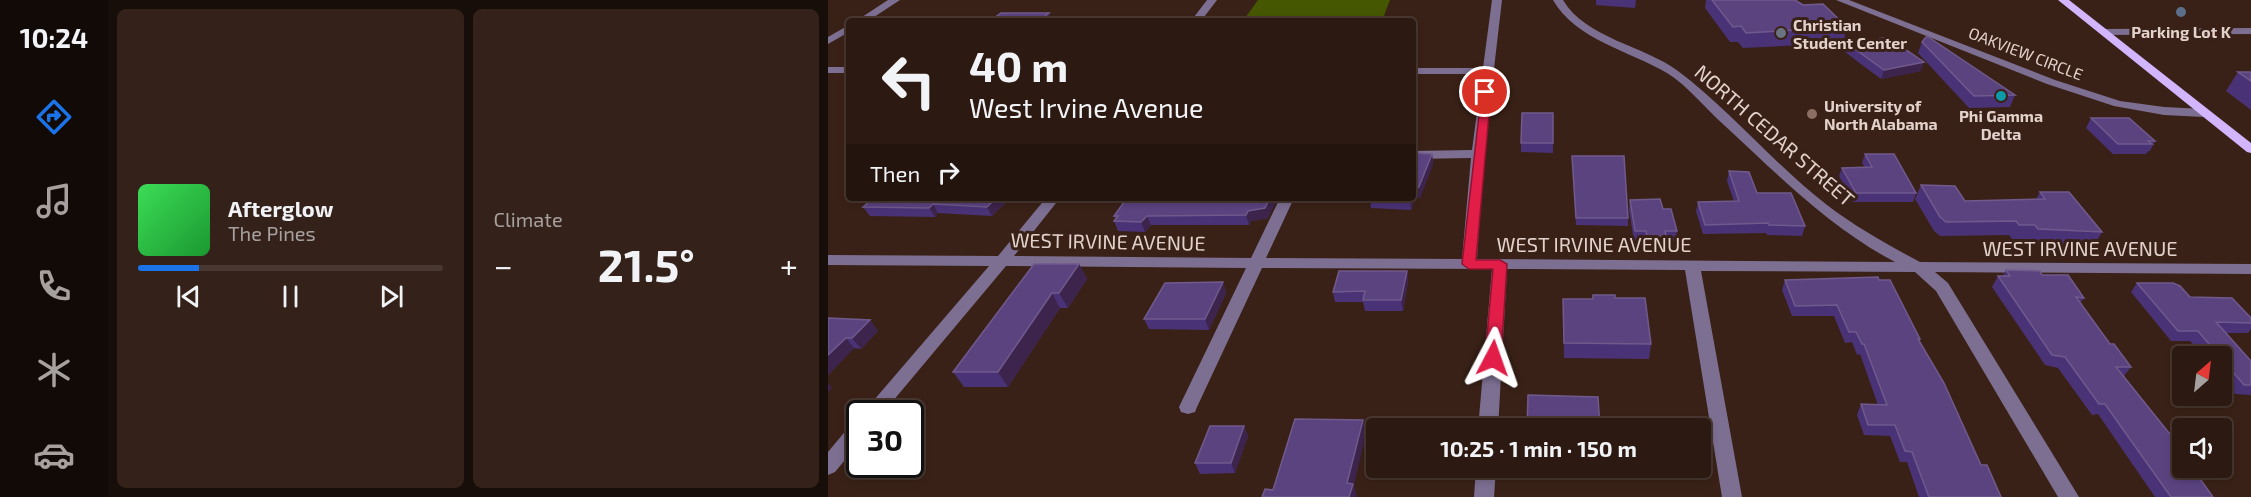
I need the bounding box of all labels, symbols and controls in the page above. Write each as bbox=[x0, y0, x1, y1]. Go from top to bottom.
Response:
marker: Parking Lot K bbox=[2174, 5, 2188, 19]
place label: Christian Student Center bbox=[1793, 15, 1907, 52]
text: 10:24 bbox=[20, 21, 88, 53]
street label: OAKVIEW CIRCLE bbox=[1966, 22, 2086, 84]
place label: Parking Lot K bbox=[2131, 22, 2232, 41]
marker: Christian Student Center bbox=[1774, 26, 1788, 40]
text: 40 m bbox=[969, 40, 1068, 90]
icon: left bbox=[870, 42, 948, 120]
street label: NORTH CEDAR STREET bbox=[1690, 59, 1860, 211]
pin bbox=[1459, 66, 1510, 117]
icon: arrive bbox=[1468, 75, 1501, 108]
marker: Phi Gamma Delta bbox=[1994, 89, 2008, 103]
text: West Irvine Avenue bbox=[969, 91, 1204, 123]
icon: directions bbox=[33, 96, 75, 138]
place label: University of North Alabama bbox=[1824, 96, 1938, 133]
place label: Phi Gamma Delta bbox=[1959, 106, 2043, 143]
marker: University of North Alabama bbox=[1805, 107, 1819, 121]
icon: right bbox=[932, 156, 965, 189]
text: Then bbox=[870, 160, 920, 186]
icon: music bbox=[33, 180, 75, 222]
text: Afterglow bbox=[228, 195, 333, 221]
text: Climate bbox=[494, 207, 563, 231]
text: The Pines bbox=[228, 221, 316, 245]
street label: WEST IRVINE AVENUE bbox=[1010, 227, 1206, 255]
street label: WEST IRVINE AVENUE bbox=[1497, 232, 1691, 256]
street label: WEST IRVINE AVENUE bbox=[1983, 236, 2177, 260]
text: 21.5° bbox=[598, 237, 695, 291]
text: − bbox=[494, 245, 513, 285]
text: + bbox=[780, 245, 798, 285]
icon: phone bbox=[33, 265, 75, 307]
icon: previous bbox=[172, 280, 205, 313]
icon: pause bbox=[274, 280, 307, 313]
icon: next bbox=[375, 280, 408, 313]
position arrow bbox=[1461, 326, 1525, 390]
north arrow bbox=[2172, 346, 2232, 406]
map controls bbox=[2172, 346, 2232, 478]
icon: climate bbox=[33, 349, 75, 391]
speed limit sign: 30 bbox=[846, 400, 924, 478]
button: sound bbox=[2172, 418, 2232, 478]
icon: car bbox=[33, 434, 75, 476]
text: 10:25 · 1 min · 150 m bbox=[1440, 435, 1637, 461]

